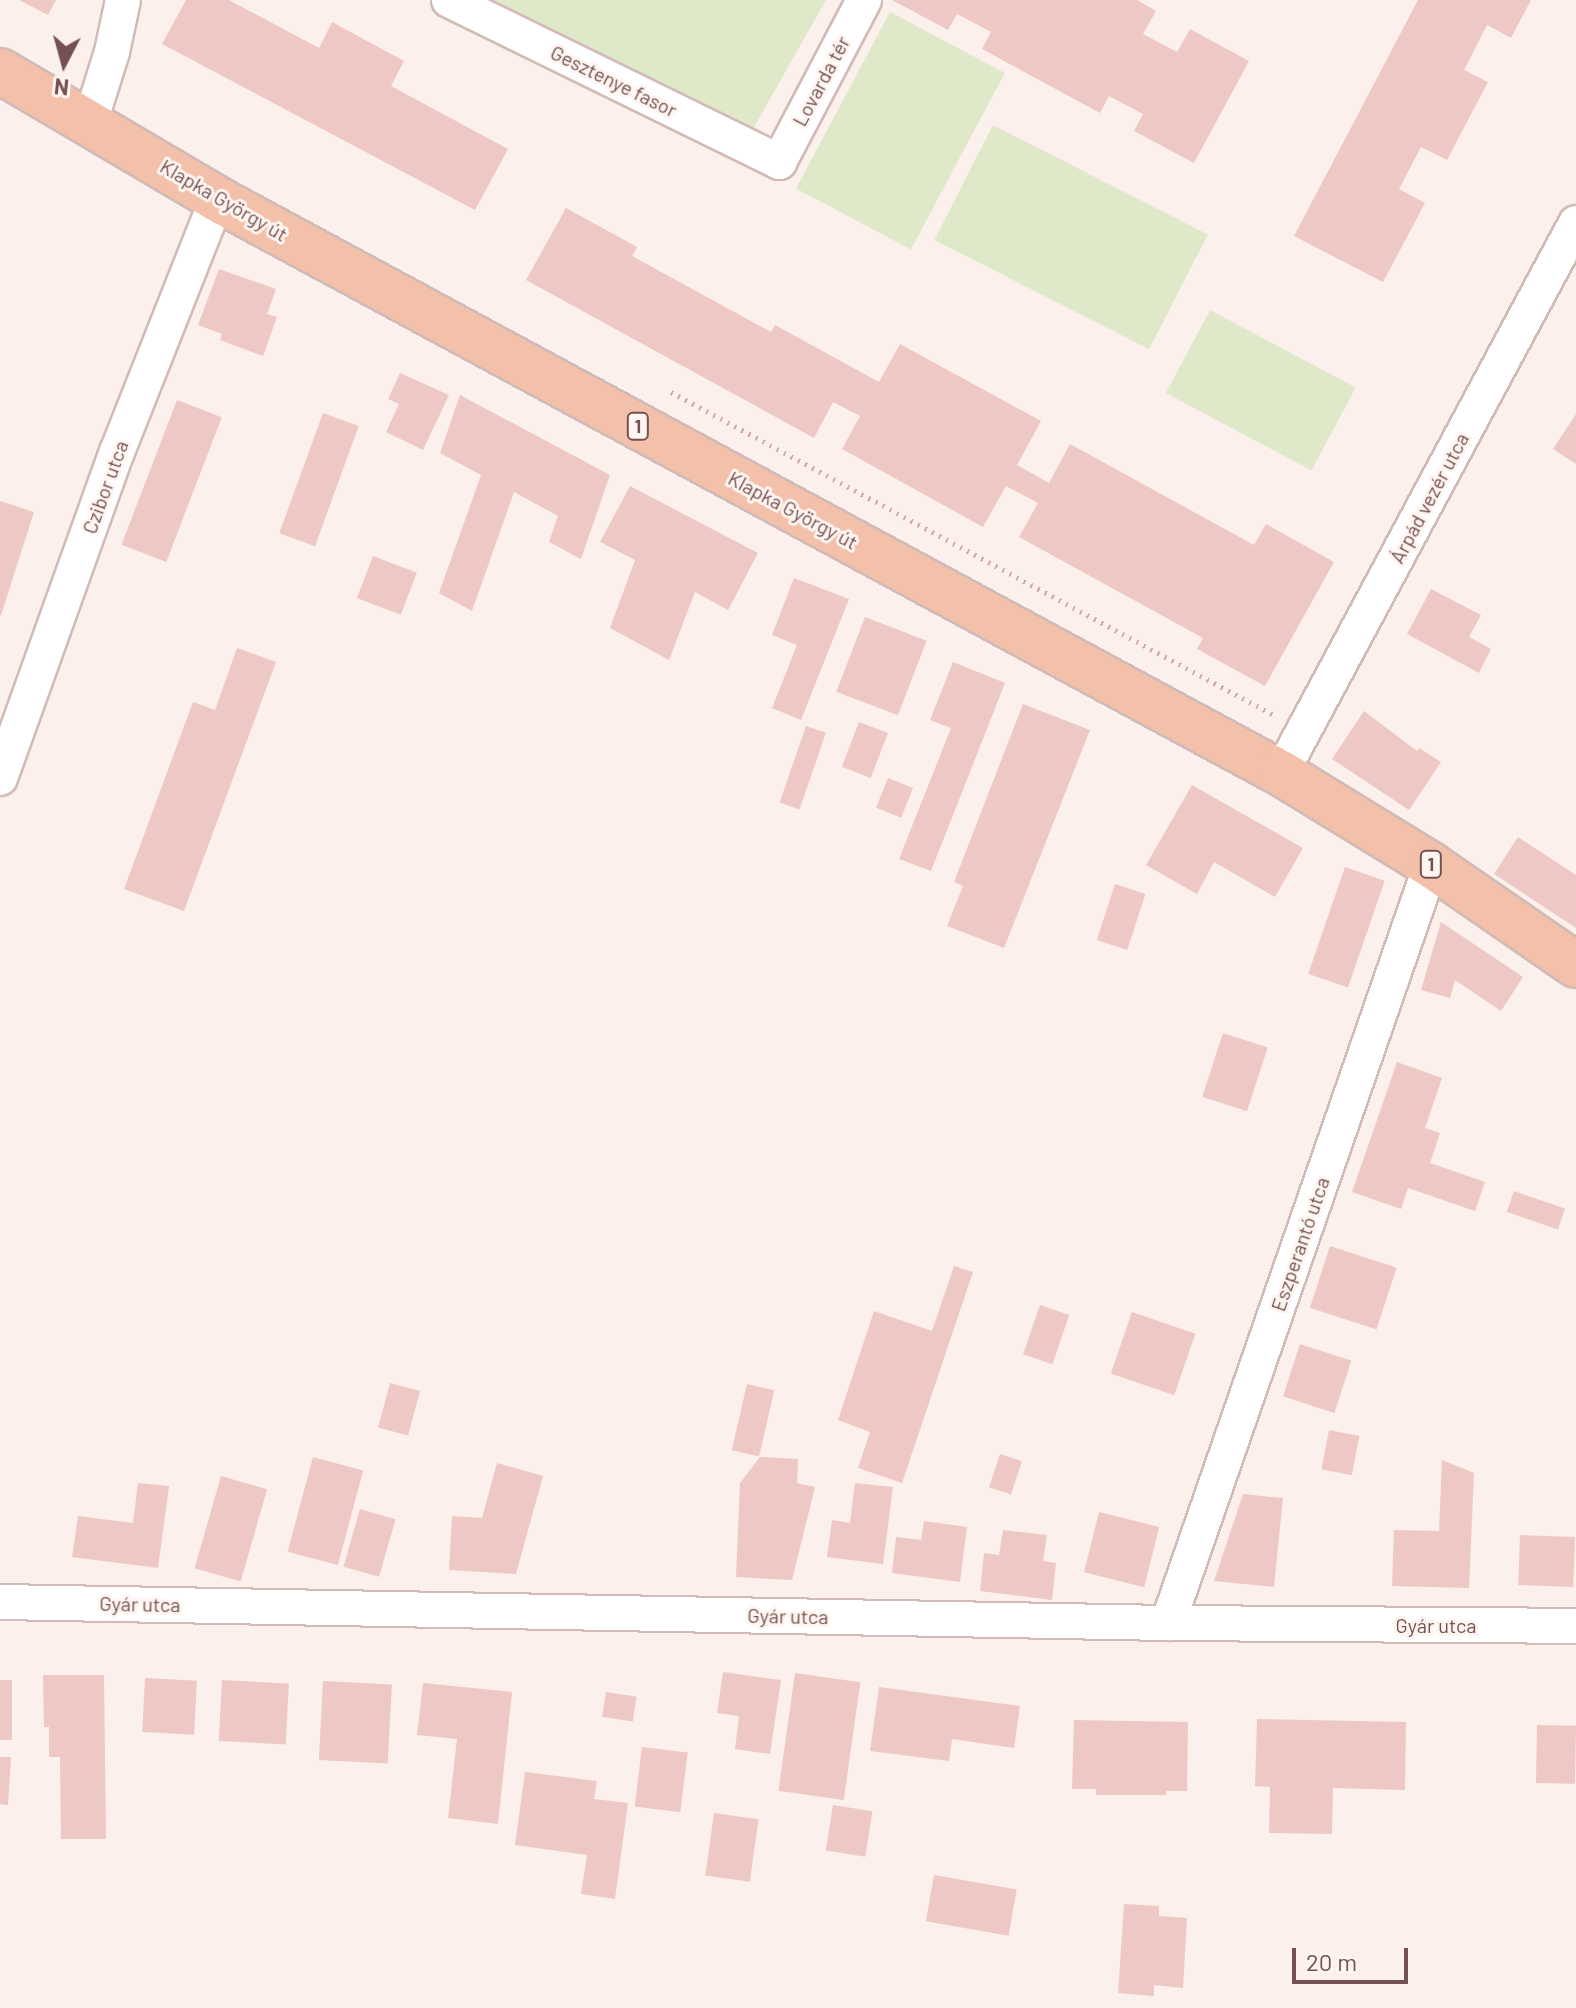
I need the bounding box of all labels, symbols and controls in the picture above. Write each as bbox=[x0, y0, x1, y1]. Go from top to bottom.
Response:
north arrow bbox=[24, 24, 104, 104]
street label: Lovarda tér bbox=[787, 32, 855, 130]
street label: Gesztenye fasor bbox=[547, 40, 681, 122]
text: N bbox=[53, 74, 70, 102]
street label: Klapka György út bbox=[156, 154, 292, 246]
road number: 1 bbox=[626, 412, 650, 440]
street label: Árpád vezér utca bbox=[1385, 429, 1473, 567]
street label: Czibor utca bbox=[77, 437, 133, 537]
street label: Klapka György út bbox=[724, 466, 862, 554]
road number: 1 bbox=[1419, 850, 1443, 878]
street label: Eszperantó utca bbox=[1266, 1174, 1334, 1314]
street label: Gyár utca bbox=[99, 1591, 181, 1617]
street label: Gyár utca bbox=[747, 1603, 829, 1629]
street label: Gyár utca bbox=[1395, 1613, 1477, 1637]
scale bar bbox=[1296, 1932, 1412, 1982]
text: 20 m bbox=[1306, 1947, 1357, 1976]

